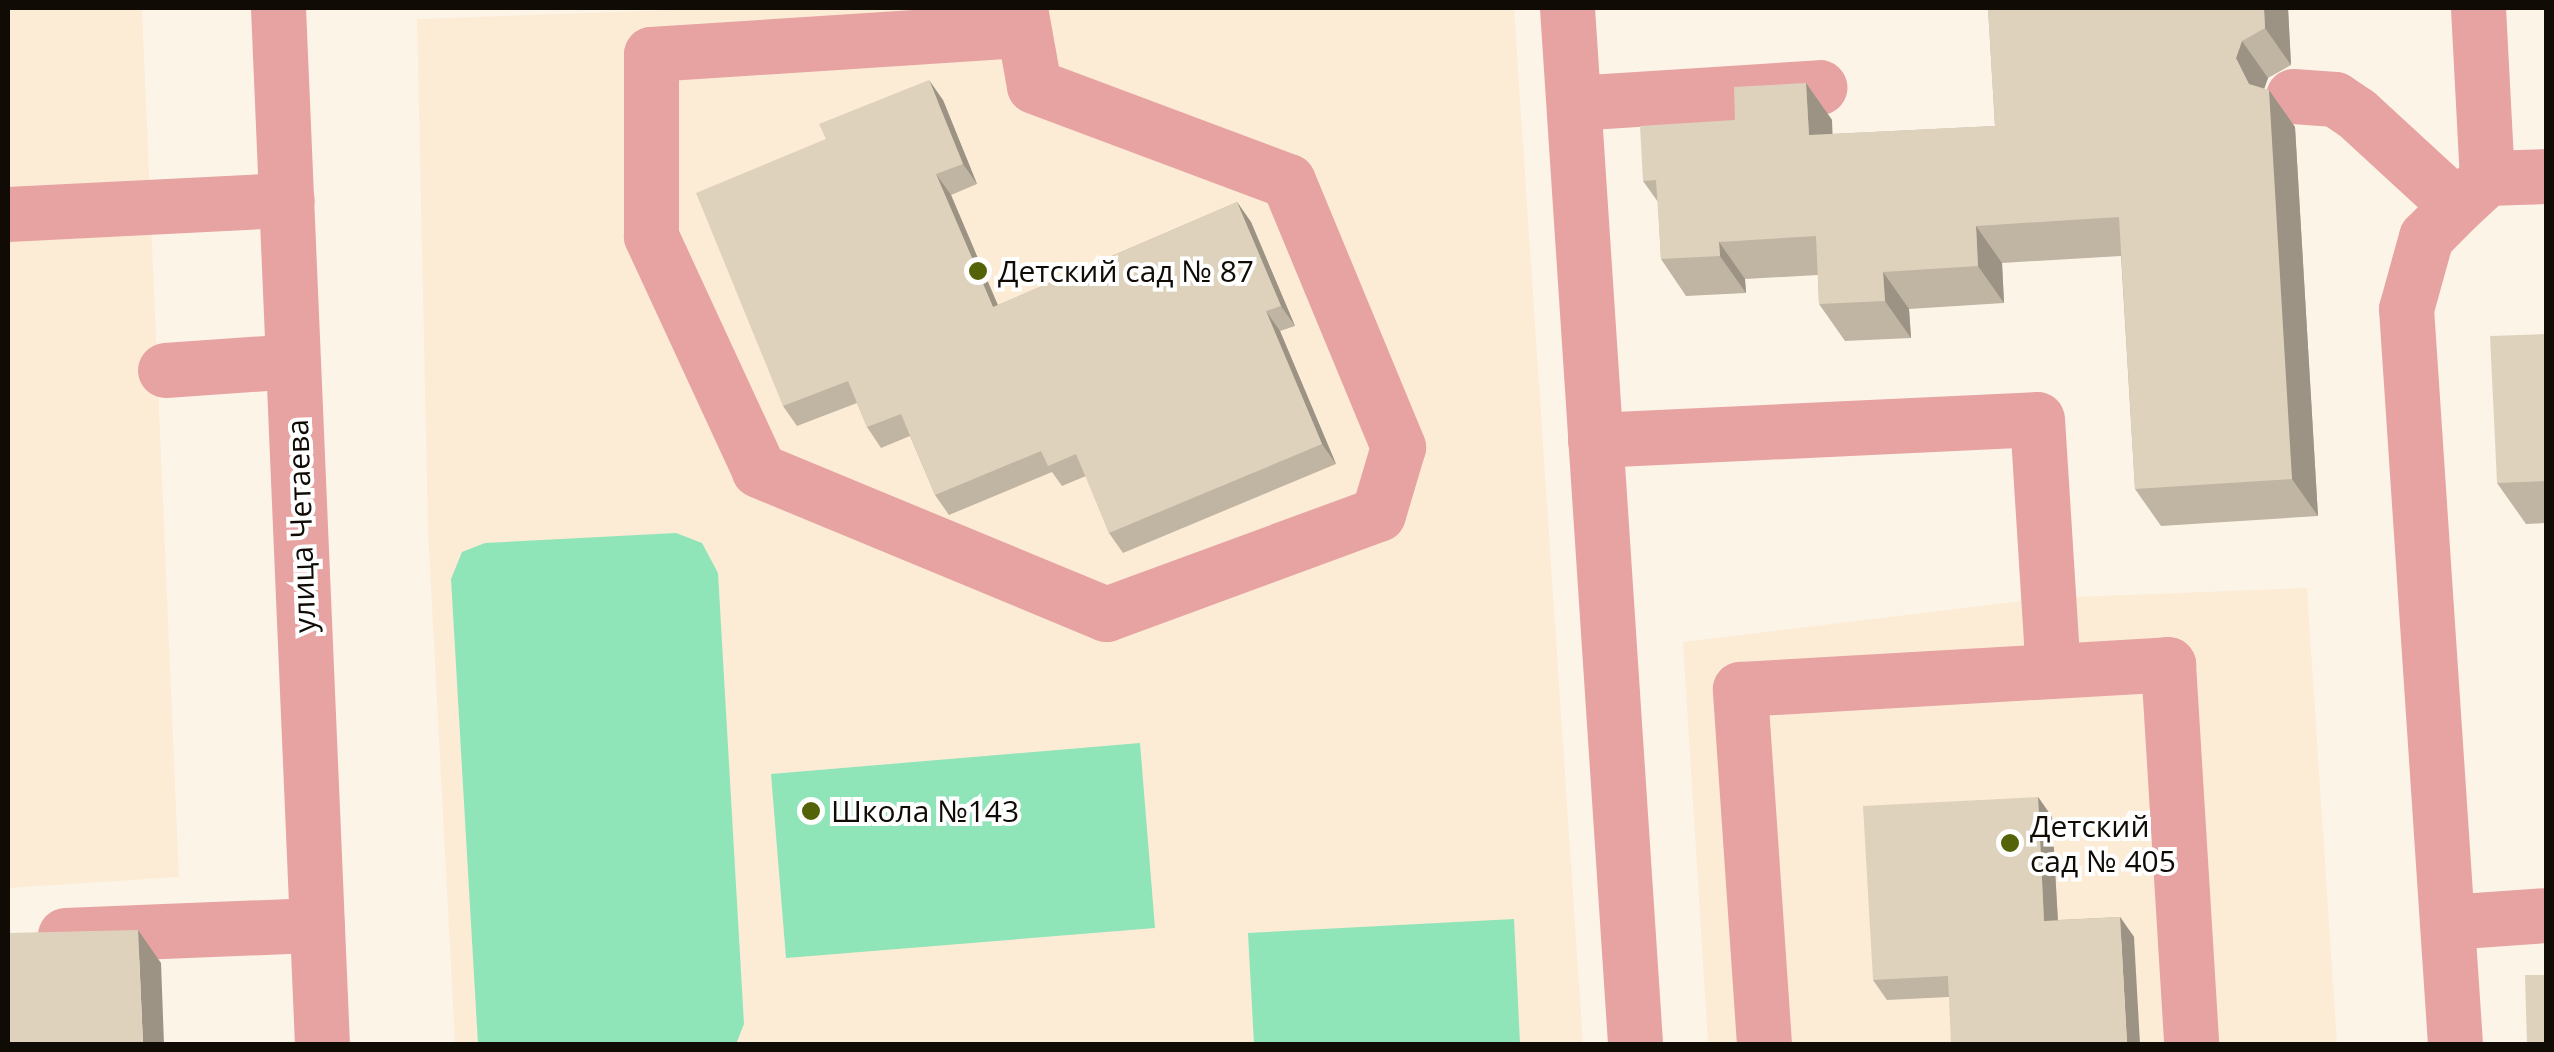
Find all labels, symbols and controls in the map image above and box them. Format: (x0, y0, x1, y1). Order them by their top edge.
place label: Детский сад № 87 (998, 253, 1254, 289)
marker: Детский сад № 87 (967, 260, 989, 282)
street label: улица Четаева (279, 419, 323, 633)
place label: Школа №143 (831, 793, 1019, 829)
marker: Школа №143 (800, 800, 822, 822)
place label: Детский сад № 405 (2030, 808, 2176, 878)
marker: Детский сад № 405 (1999, 832, 2021, 854)

